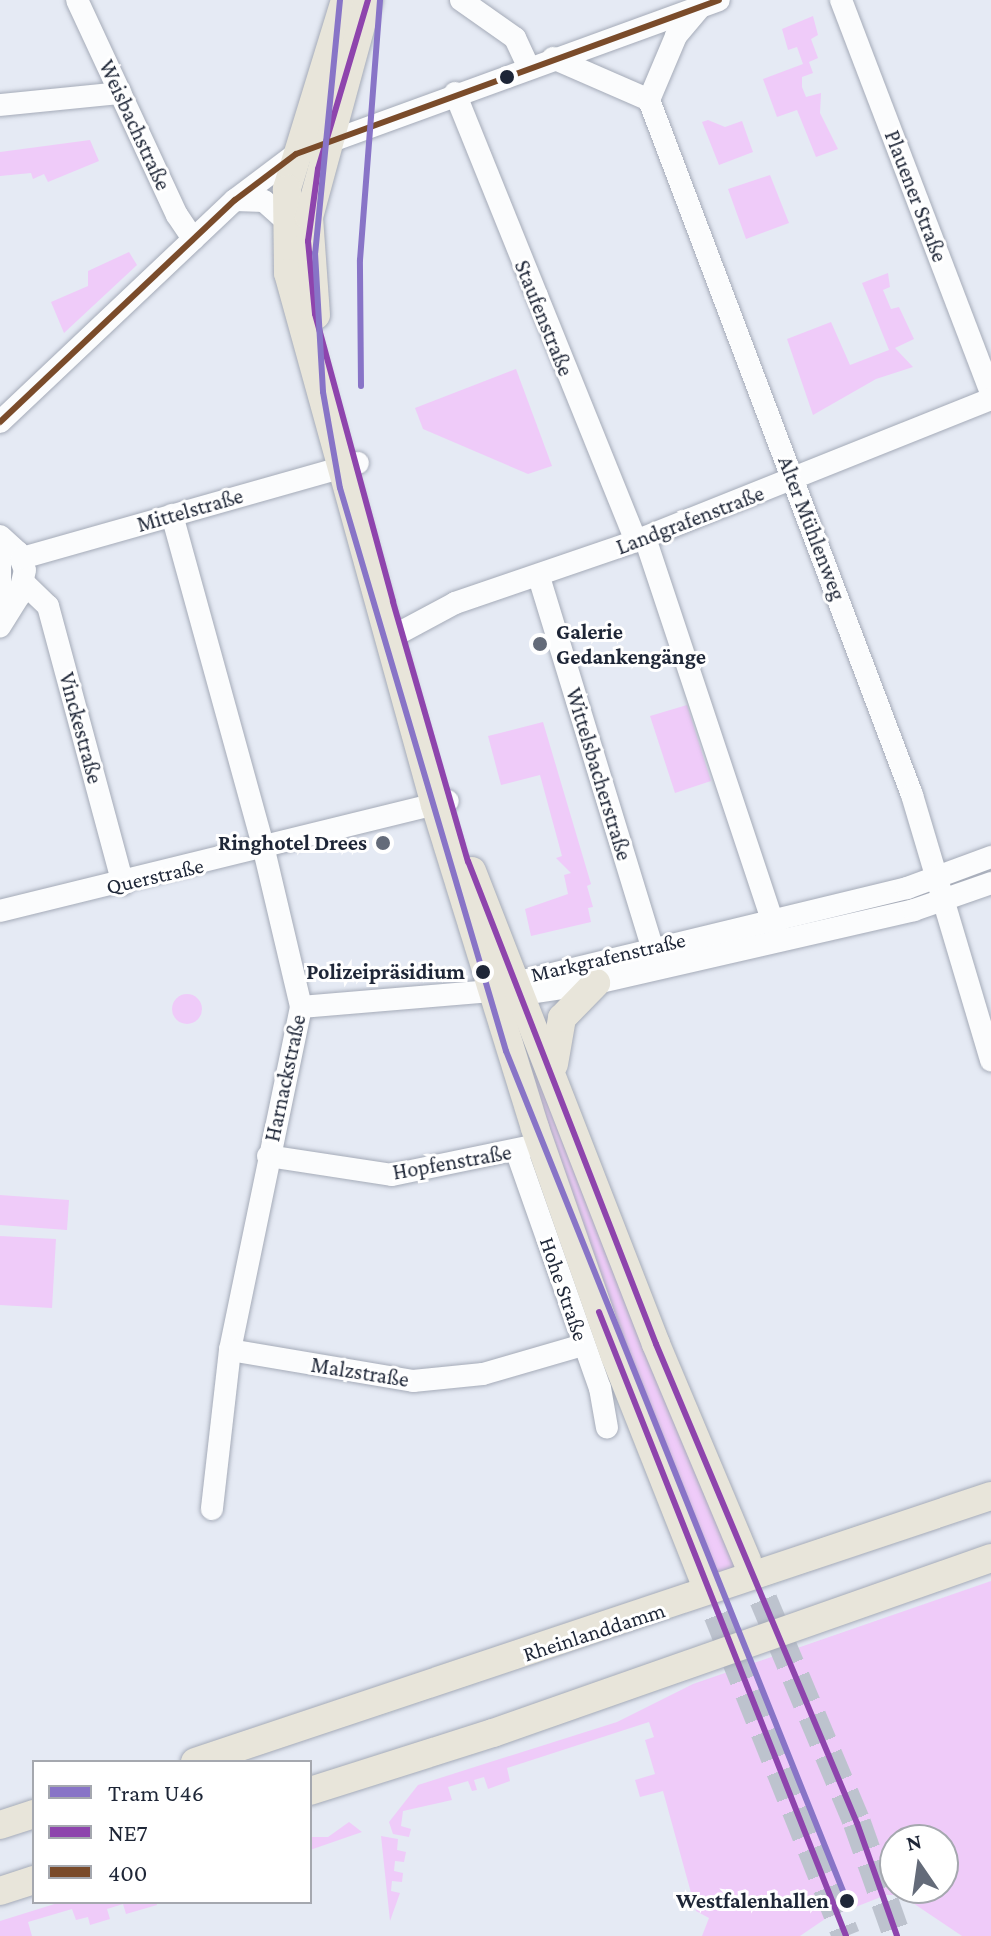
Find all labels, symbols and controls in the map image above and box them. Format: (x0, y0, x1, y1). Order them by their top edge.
street label: Weisbachstraße (93, 56, 177, 194)
unlabelled marker (499, 69, 515, 85)
street label: Plauener Straße (879, 126, 953, 266)
street label: Staufenstraße (509, 256, 579, 380)
street label: Alter Mühlenweg (772, 452, 852, 604)
street label: Landgrafenstraße (612, 480, 768, 560)
street label: Mittelstraße (134, 482, 246, 538)
place label: Galerie Gedankengänge (556, 618, 706, 670)
marker: Galerie Gedankengänge (531, 635, 549, 653)
street label: Vinckestraße (53, 669, 109, 787)
street label: Wittelsbacherstraße (560, 685, 638, 863)
place label: Ringhotel Drees (218, 830, 367, 856)
marker: Ringhotel Drees (374, 834, 392, 852)
street label: Querstraße (104, 852, 206, 900)
street label: Markgrafenstraße (528, 926, 688, 988)
place label: Polizeipräsidium (306, 959, 465, 985)
marker: Polizeipräsidium (472, 961, 494, 983)
street label: Harnackstraße (259, 1012, 311, 1144)
street label: Hopfenstraße (391, 1139, 513, 1185)
street label: Hohe Straße (534, 1234, 594, 1344)
street label: Malzstraße (309, 1351, 411, 1393)
street label: Rheinlanddamm (520, 1597, 668, 1667)
legend (32, 1760, 312, 1904)
text: Tram U46 (108, 1779, 204, 1806)
text: NE7 (108, 1819, 148, 1846)
north arrow (879, 1824, 959, 1904)
text: N (904, 1828, 924, 1856)
text: 400 (108, 1859, 147, 1886)
place label: Westfalenhallen (676, 1888, 829, 1914)
marker: Westfalenhallen (836, 1890, 858, 1912)

